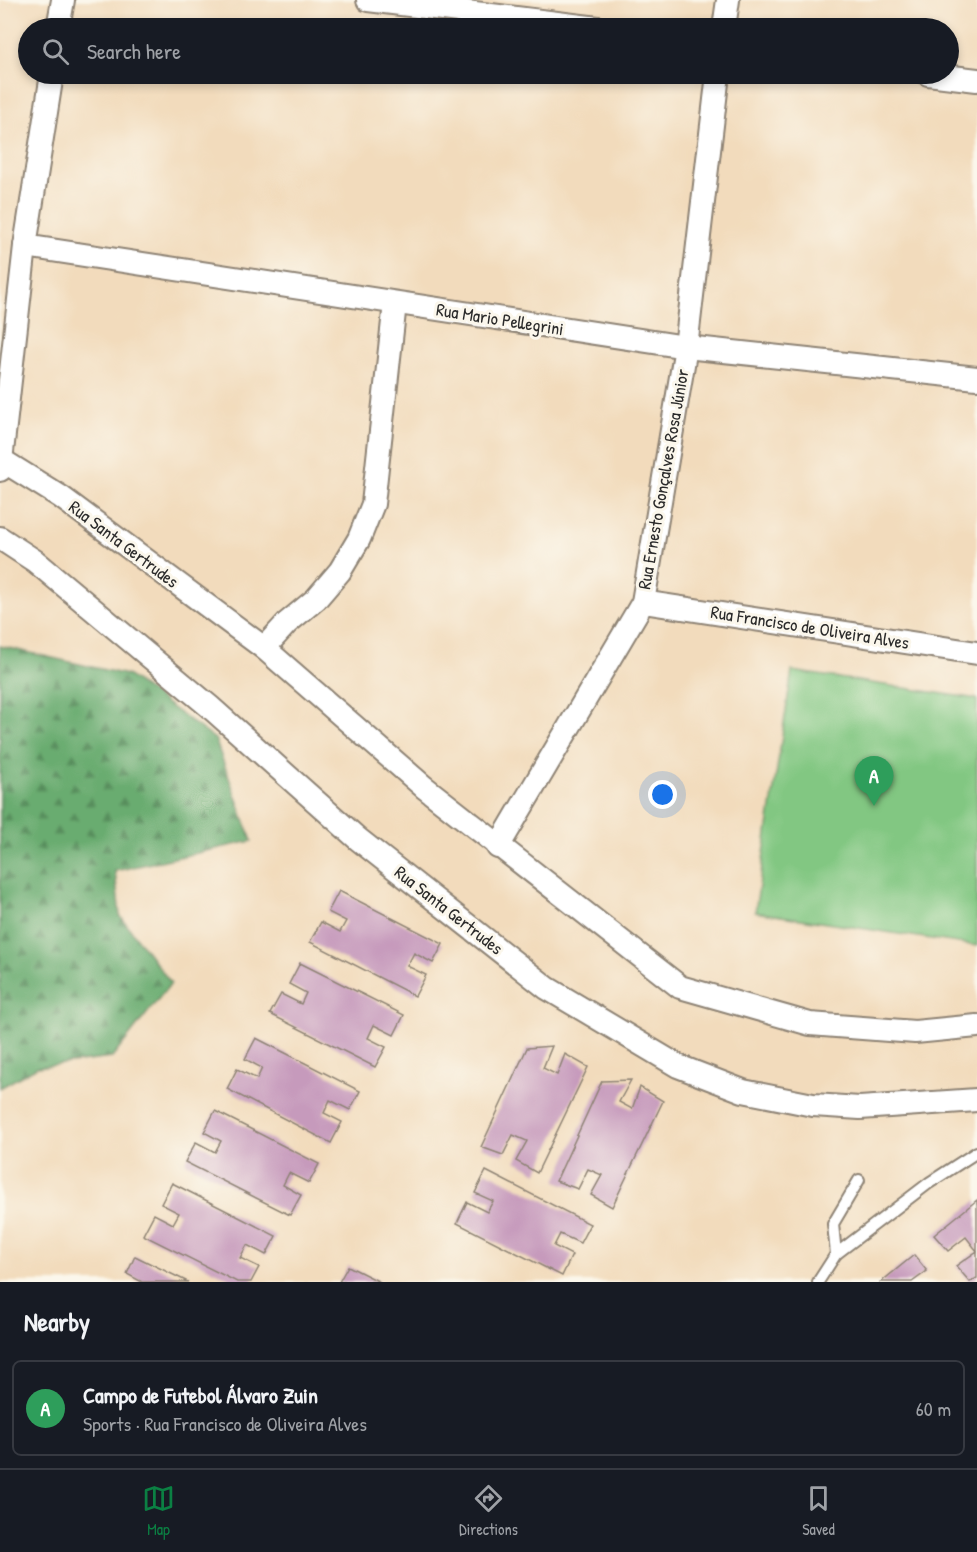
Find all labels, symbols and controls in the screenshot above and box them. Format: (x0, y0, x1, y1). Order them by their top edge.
search box (18, 18, 959, 84)
icon: search (39, 35, 72, 68)
text: Search here (87, 36, 181, 66)
street label: Rua Mario Pellegrini (435, 297, 565, 341)
street label: Rua Ernesto Gonçalves Rosa Júnior (631, 367, 695, 591)
street label: Rua Santa Gertrudes (64, 494, 184, 594)
street label: Rua Francisco de Oliveira Alves (709, 599, 911, 655)
pin: A (854, 756, 894, 806)
your location (648, 780, 677, 809)
street label: Rua Santa Gertrudes (389, 860, 509, 960)
text: Nearby (24, 1304, 90, 1339)
text: Campo de Futebol Álvaro Zuin (83, 1380, 318, 1410)
text: A (41, 1395, 50, 1422)
text: 60 m (916, 1395, 951, 1422)
text: Sports · Rua Francisco de Oliveira Alves (83, 1410, 367, 1437)
tab: Map (142, 1482, 175, 1540)
tab: Directions (459, 1482, 518, 1540)
tab: Saved (802, 1482, 835, 1540)

